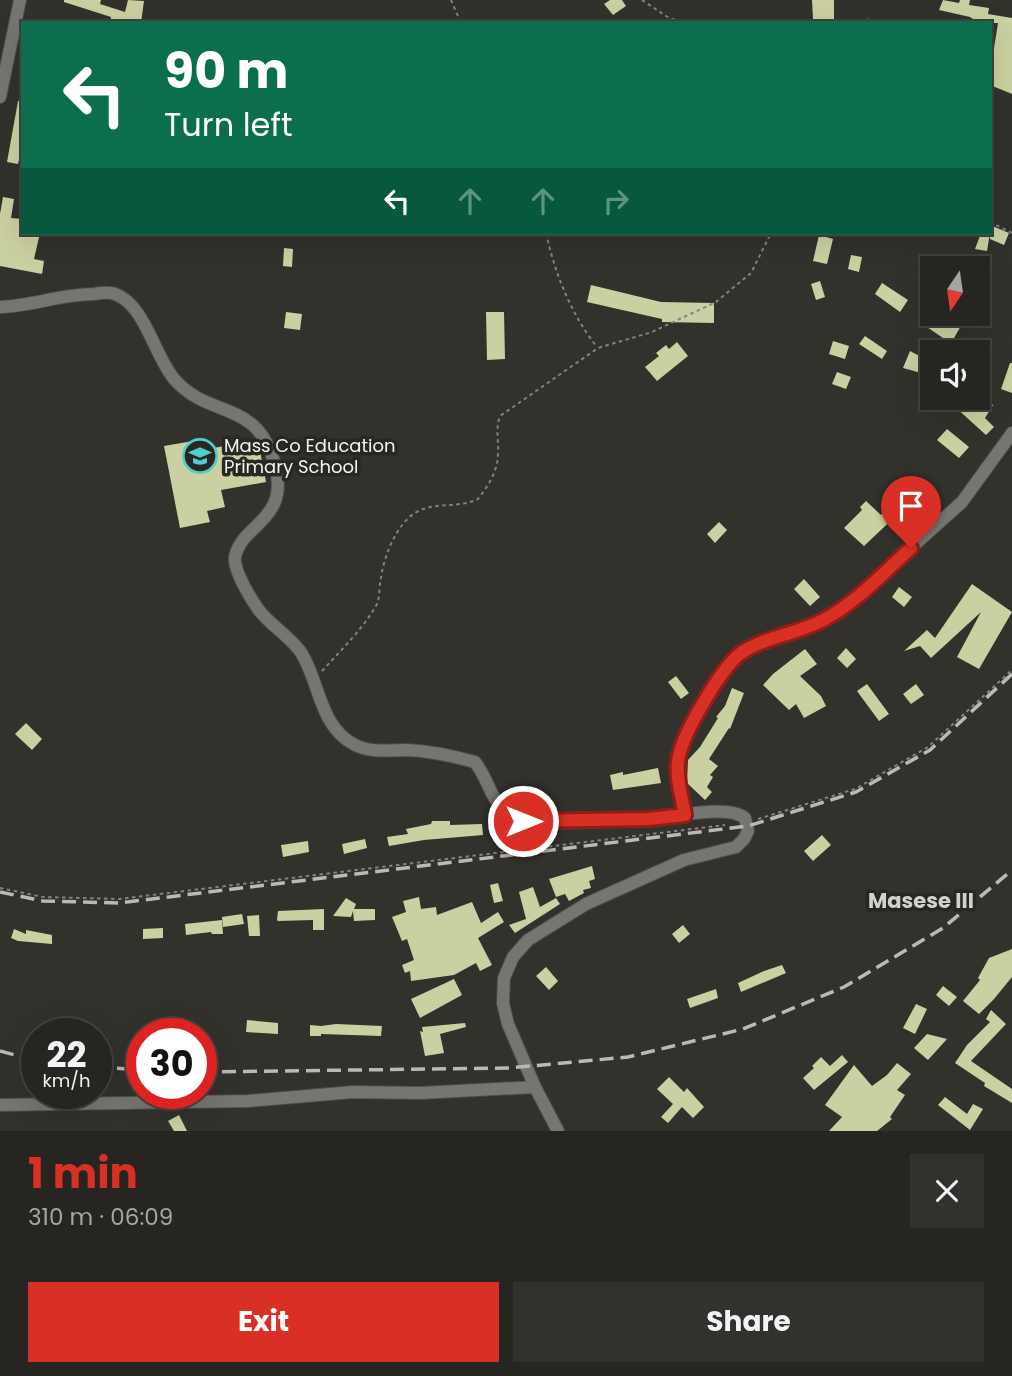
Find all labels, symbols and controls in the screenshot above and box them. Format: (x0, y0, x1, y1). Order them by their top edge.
text: 90 m (164, 37, 288, 105)
icon: left (49, 49, 140, 140)
text: Turn left (164, 102, 293, 147)
icon: left (378, 182, 416, 220)
icon: ahead (451, 182, 489, 220)
icon: ahead (524, 182, 562, 220)
icon: right (597, 182, 635, 220)
north arrow (920, 256, 990, 326)
map controls (920, 256, 990, 410)
button: sound (920, 340, 990, 410)
place label: Mass Co Education Primary School (224, 433, 396, 479)
school or university icon: Mass Co Education Primary School (181, 437, 219, 475)
pin (881, 476, 941, 548)
icon: arrive (892, 487, 930, 525)
position arrow (486, 784, 560, 858)
district label: Masese III (868, 886, 974, 915)
speed limit sign: 30 (126, 1018, 217, 1109)
text: 22 (47, 1030, 86, 1079)
text: km/h (43, 1068, 90, 1093)
text: 1 min (28, 1144, 138, 1203)
button: close (910, 1154, 984, 1228)
text: 310 m · 06:09 (28, 1201, 173, 1233)
button: Exit (28, 1282, 499, 1362)
button: Share (513, 1282, 984, 1362)

